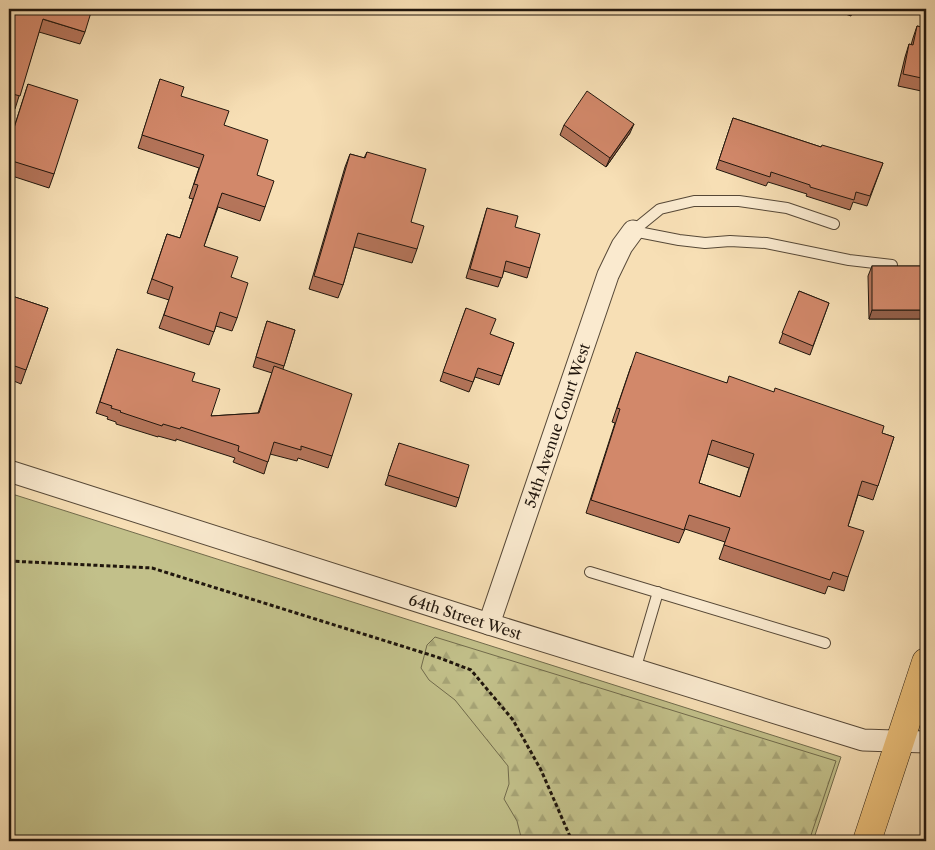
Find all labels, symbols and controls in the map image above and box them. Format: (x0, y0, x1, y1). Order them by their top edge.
street label: 54th Avenue Court West (520, 340, 594, 510)
street label: 64th Street West (407, 590, 525, 643)

